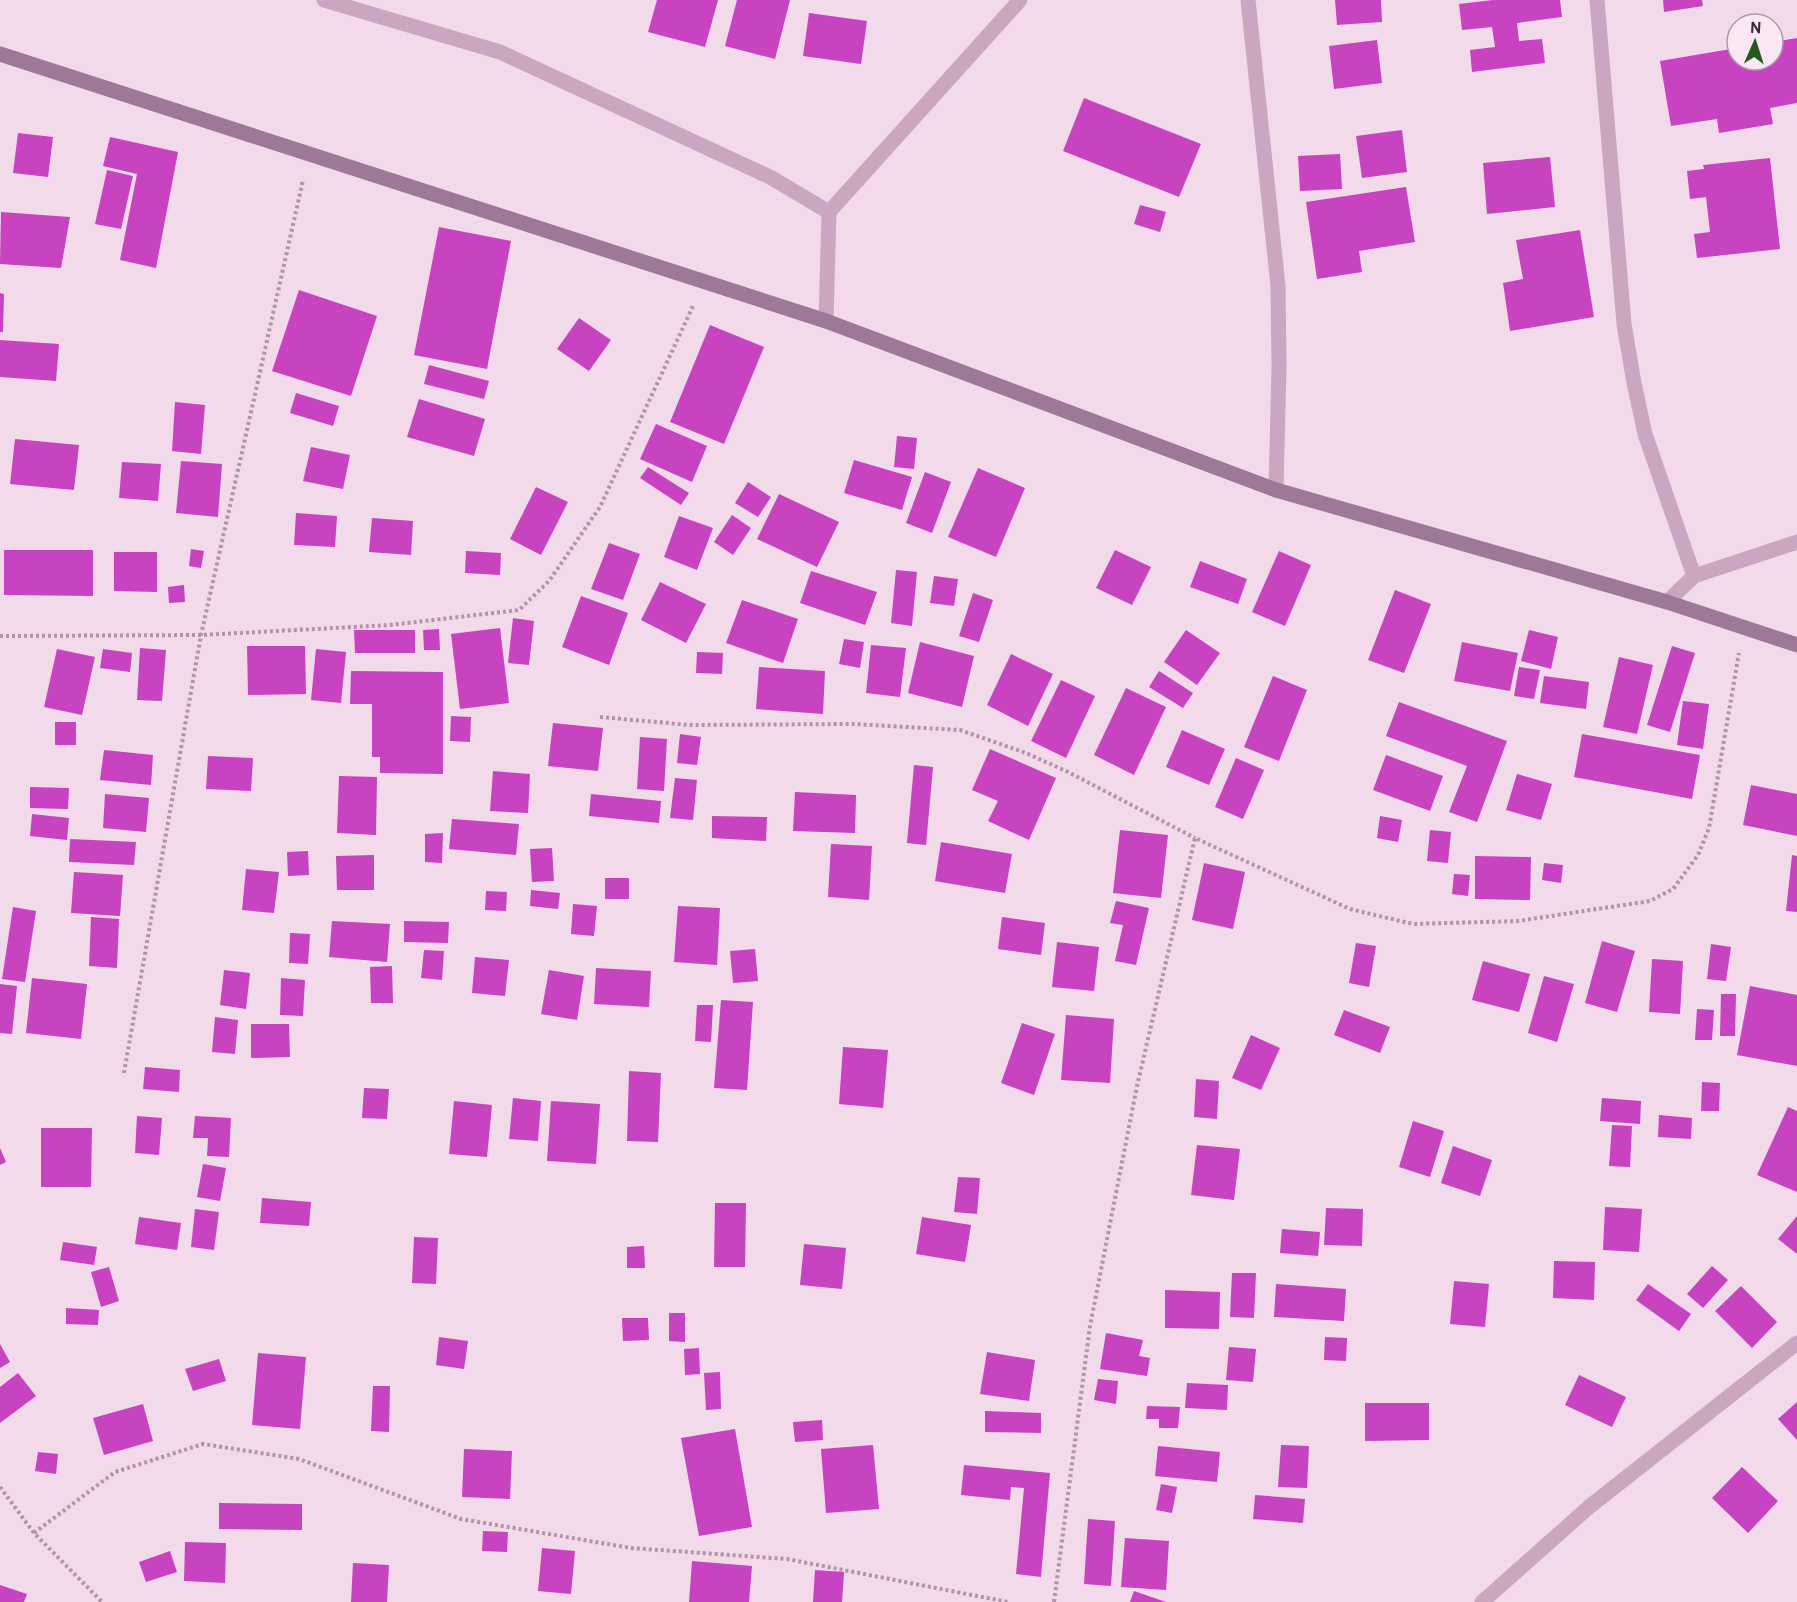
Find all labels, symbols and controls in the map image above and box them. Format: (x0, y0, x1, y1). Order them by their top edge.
north arrow (1725, 12, 1785, 72)
text: N (1749, 19, 1762, 39)

